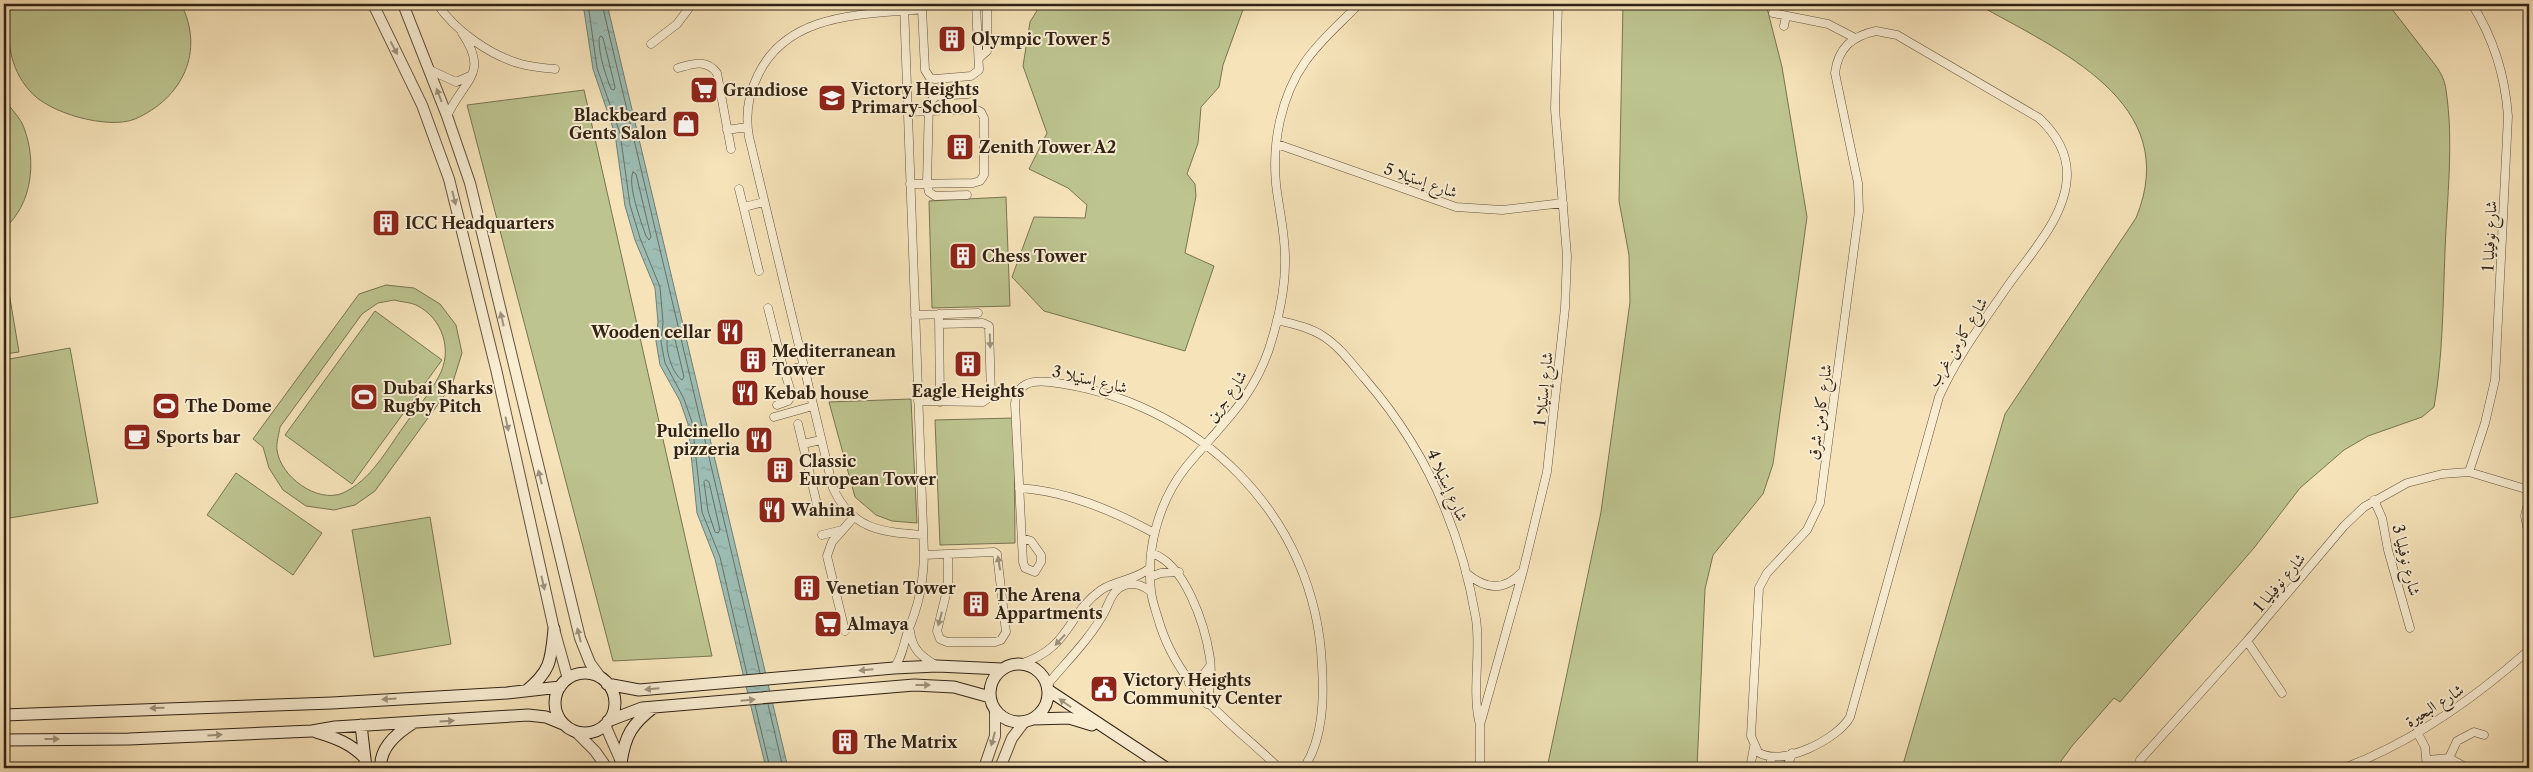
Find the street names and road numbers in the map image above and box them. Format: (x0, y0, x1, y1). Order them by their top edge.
street label: شارع إستيلا 5 (1380, 158, 1460, 206)
street label: شارع نوفيليا 1 (2477, 200, 2505, 272)
street label: شارع كارمن غرب (1922, 293, 1995, 393)
street label: شارع إستيلا 1 (1529, 351, 1561, 427)
street label: شارع إستيلا 3 (1050, 361, 1130, 401)
street label: شارع كارمن شرق (1802, 363, 1840, 462)
street label: شارع جرين (1201, 366, 1254, 428)
street label: شارع إستيلا 4 (1420, 446, 1473, 526)
street label: شارع نوفيليا 3 (2385, 522, 2426, 599)
street label: شارع نوفيليا 1 (2249, 548, 2313, 618)
street label: شارع البحيرة (2401, 679, 2469, 734)

